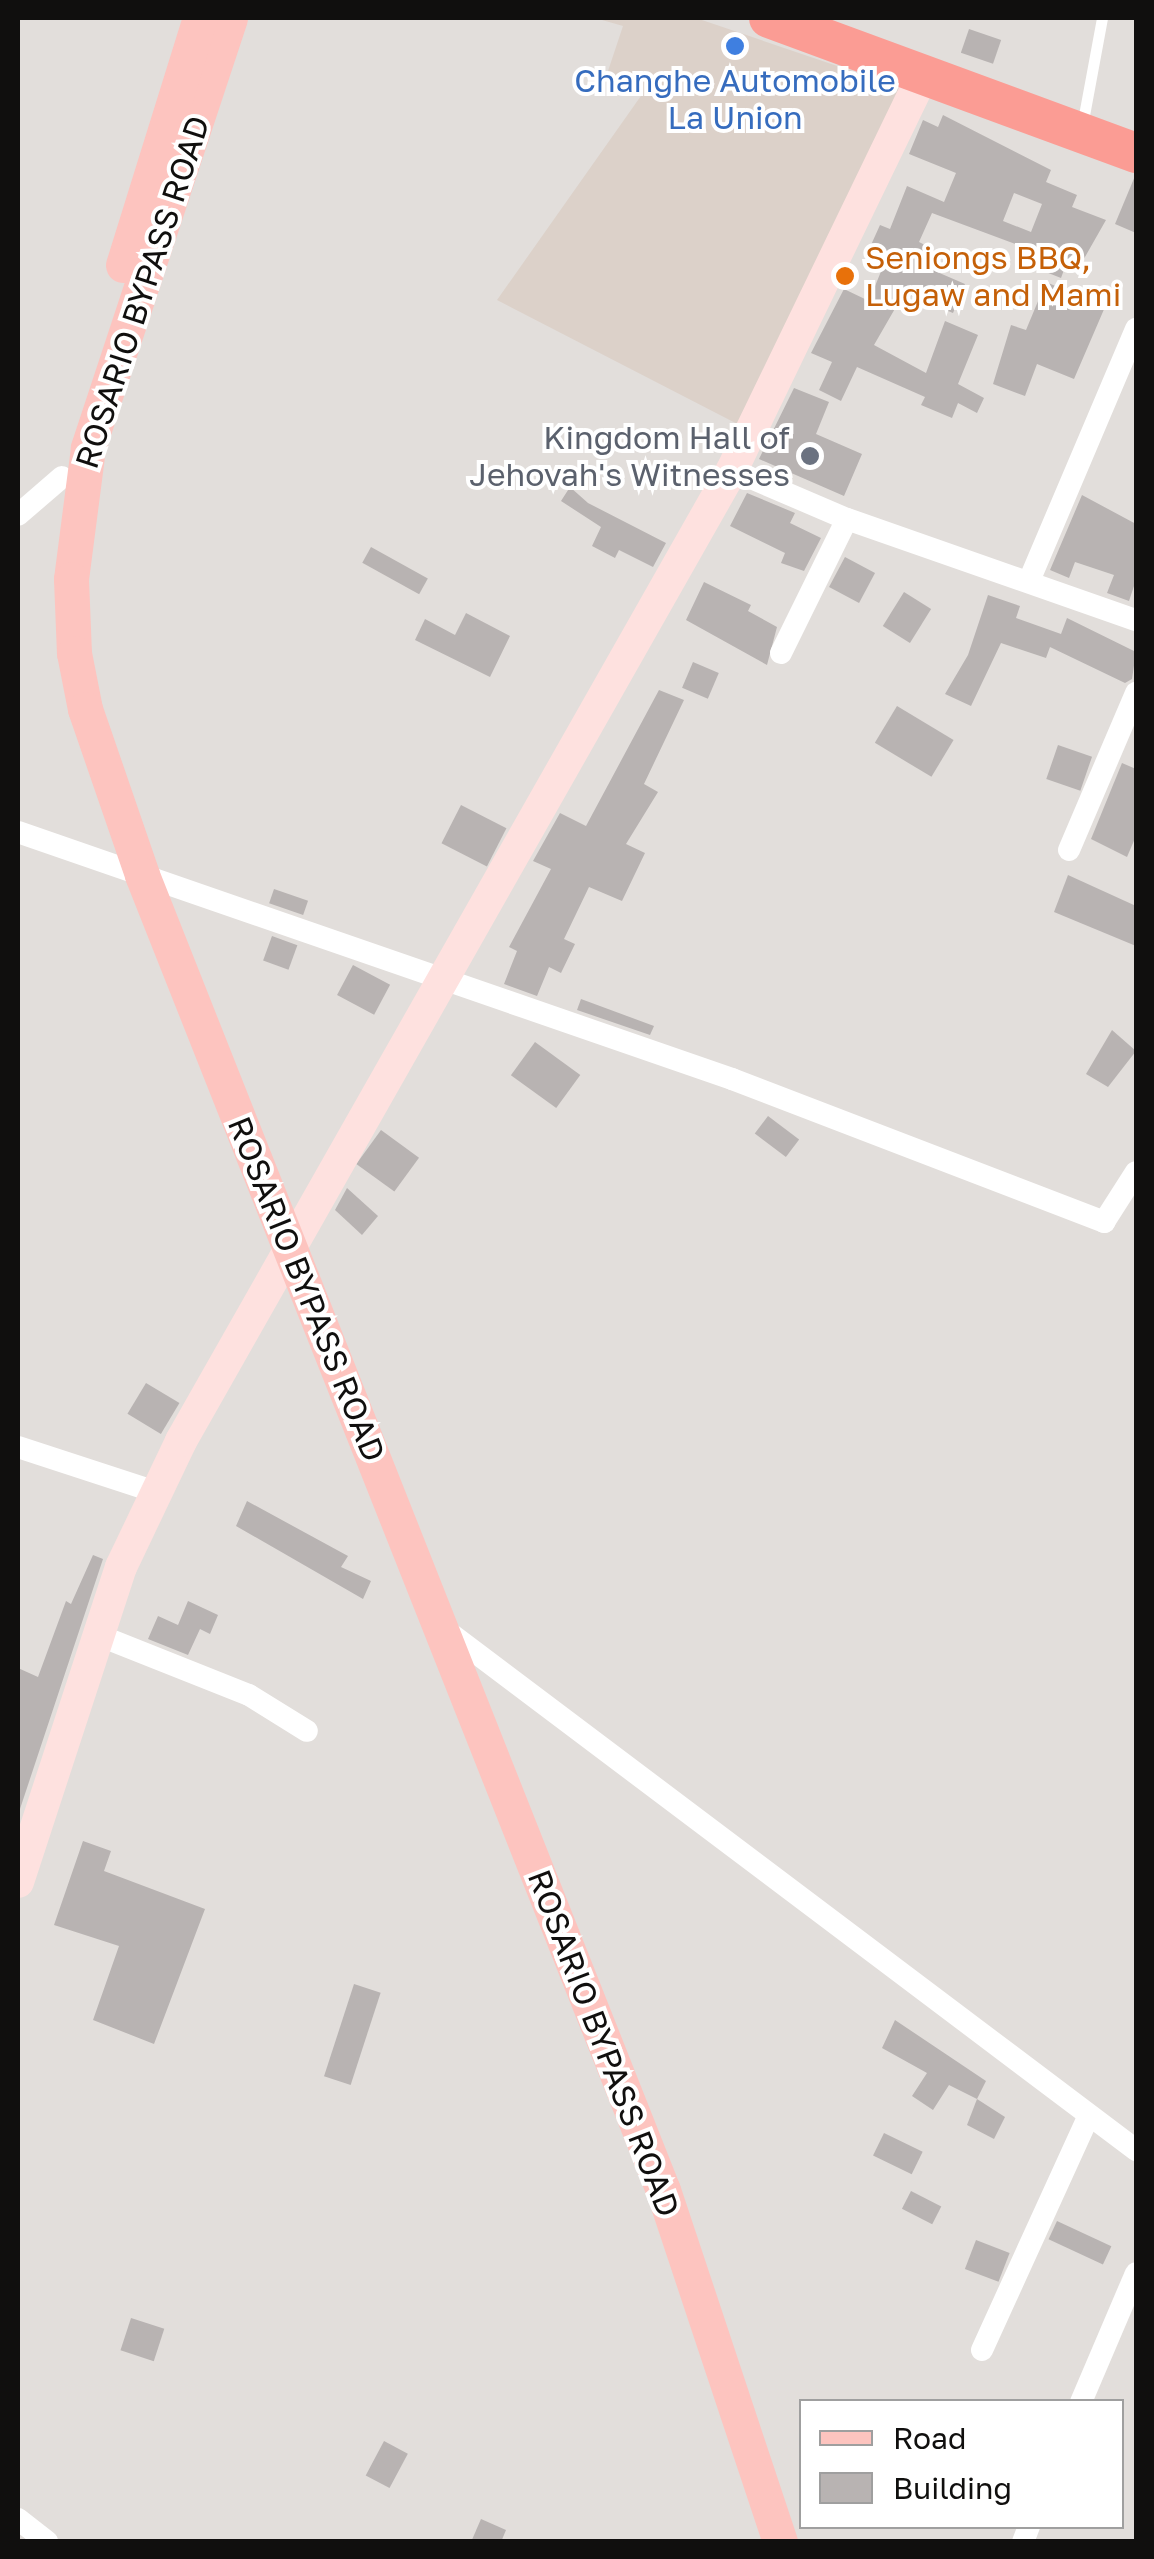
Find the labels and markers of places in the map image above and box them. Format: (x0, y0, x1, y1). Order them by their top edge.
marker: Changhe Automobile La Union (724, 35, 746, 57)
place label: Changhe Automobile La Union (574, 62, 896, 137)
place label: Seniongs BBQ, Lugaw and Mami (865, 239, 1121, 314)
marker: Seniongs BBQ, Lugaw and Mami (834, 265, 856, 287)
place label: Kingdom Hall of Jehovah's Witnesses (469, 419, 790, 494)
marker: Kingdom Hall of Jehovah's Witnesses (799, 445, 821, 467)

